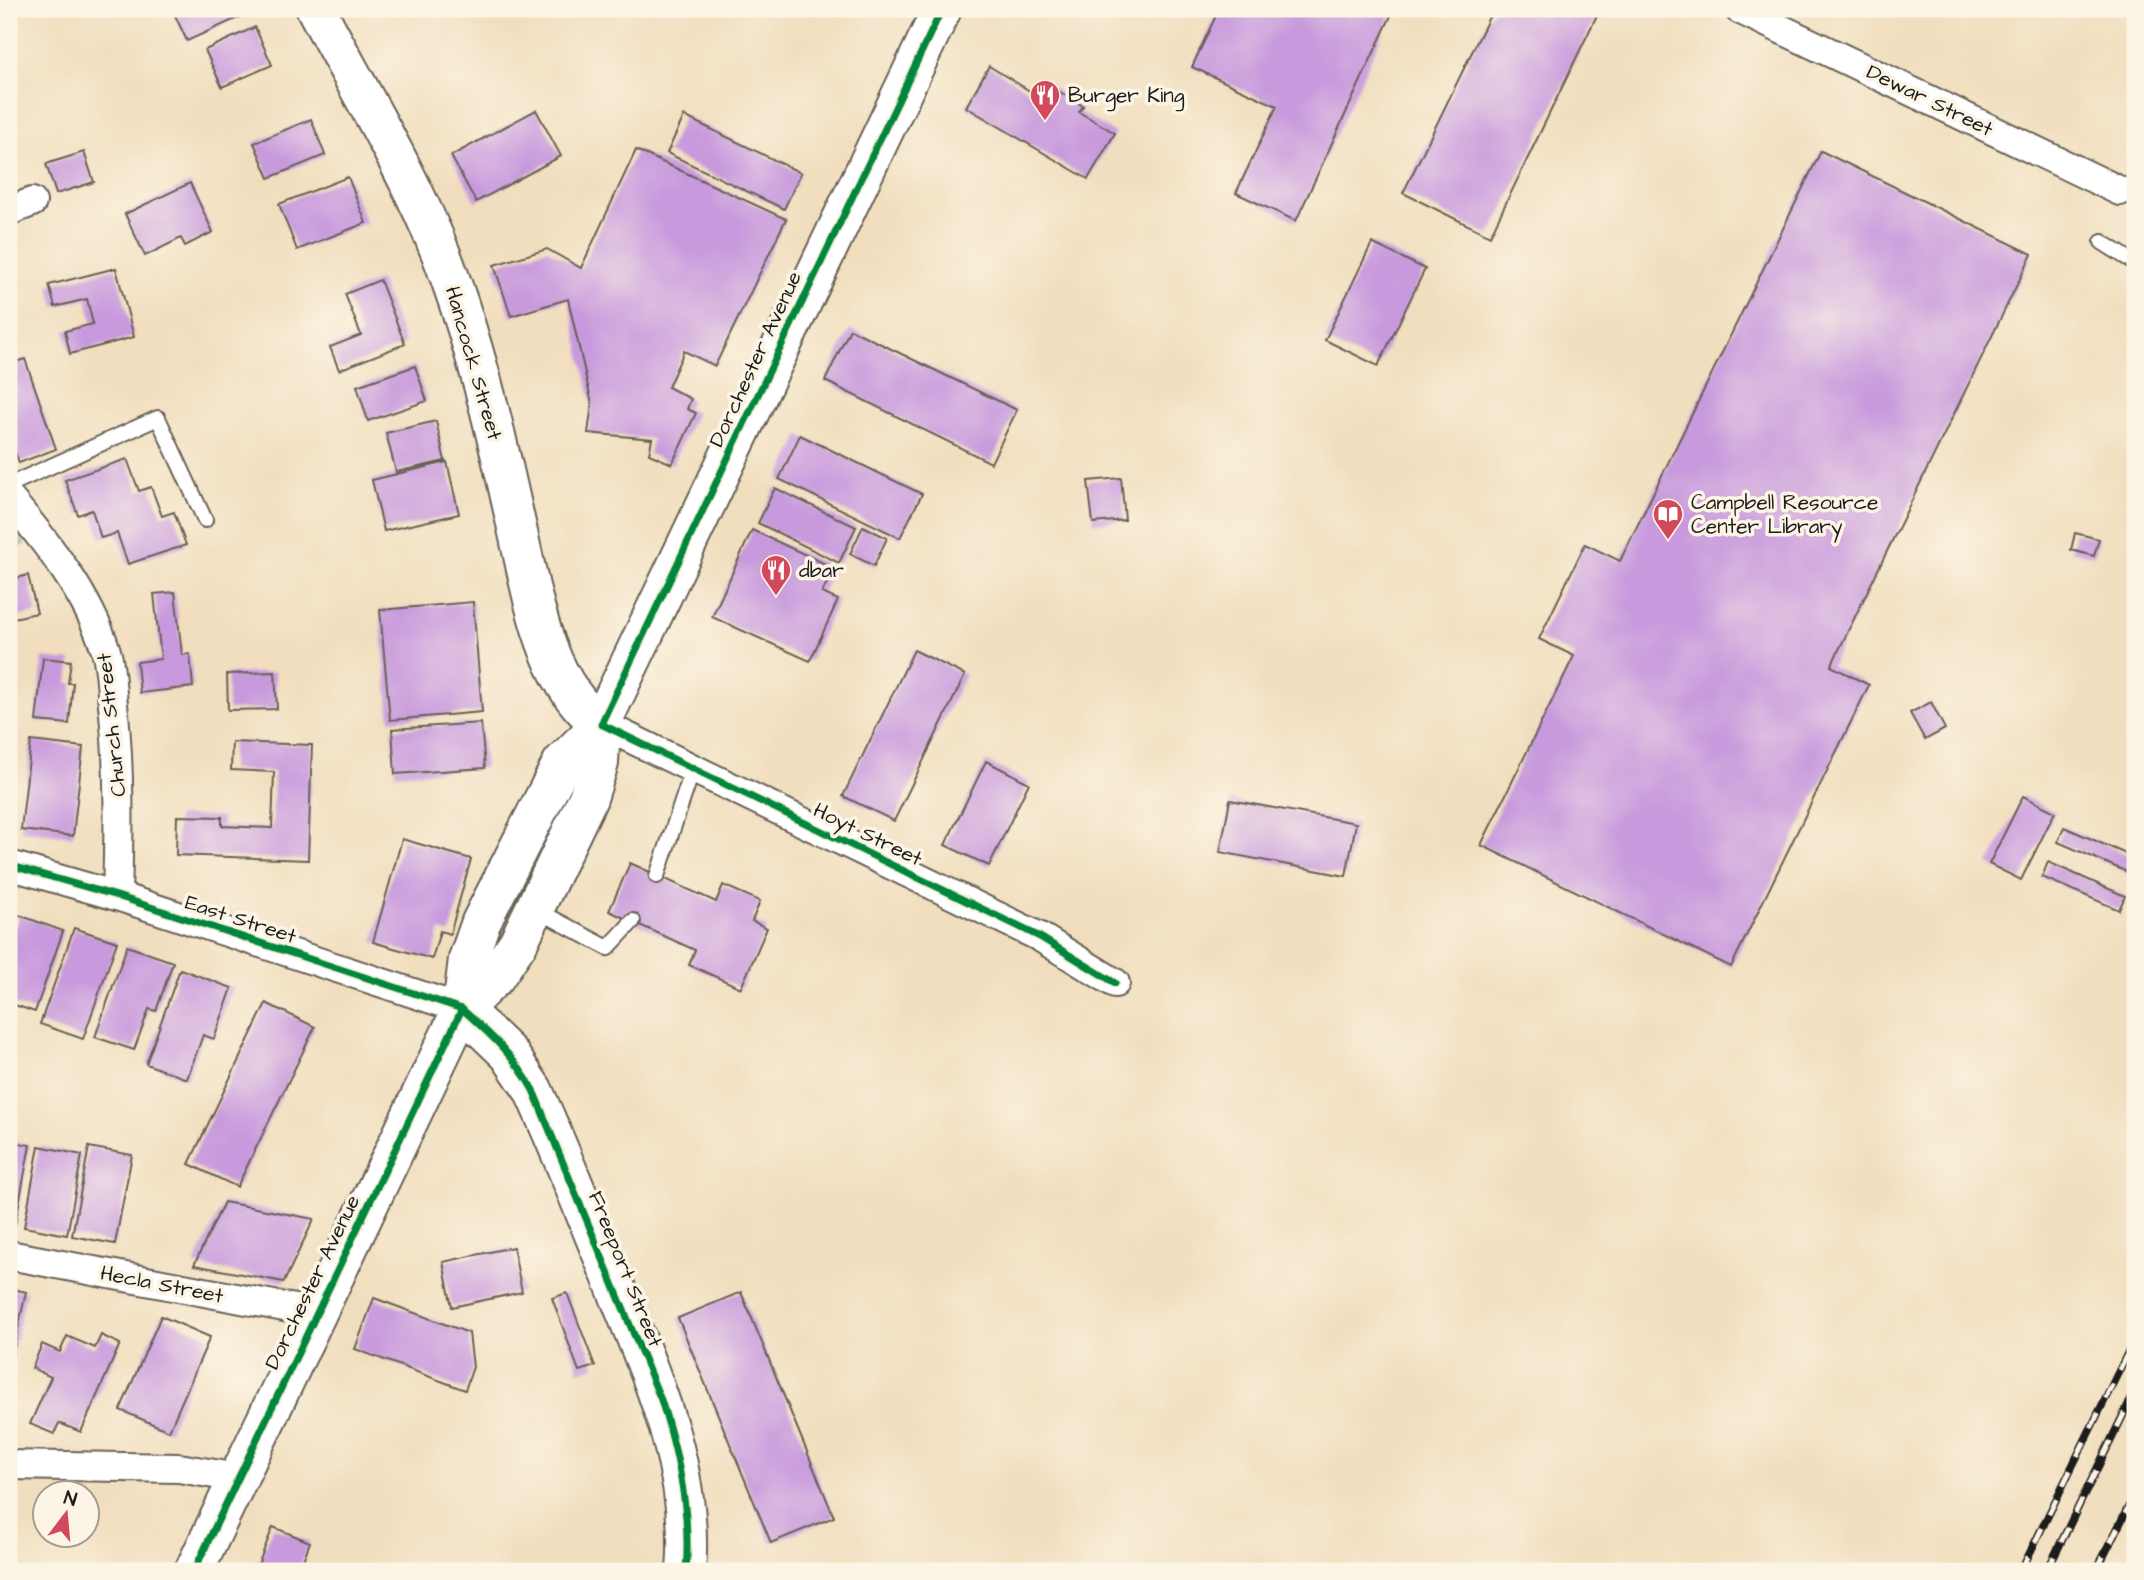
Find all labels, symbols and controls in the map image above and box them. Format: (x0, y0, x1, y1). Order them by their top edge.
street label: Dewar Street (1862, 57, 1998, 144)
restaurant icon: Burger King (1028, 78, 1062, 122)
place label: Burger King (1068, 81, 1185, 112)
street label: Dorchester Avenue (702, 267, 809, 452)
street label: Hancock Street (438, 283, 509, 444)
place label: Campbell Resource Center Library (1691, 488, 1878, 543)
library icon: Campbell Resource Center Library (1651, 497, 1685, 541)
restaurant icon: dbar (759, 553, 793, 597)
place label: dbar (799, 556, 844, 585)
street label: Church Street (89, 651, 133, 798)
street label: Hoyt Street (808, 796, 927, 875)
street label: East Street (182, 888, 301, 951)
street label: Freeport Street (580, 1187, 670, 1352)
street label: Dorchester Avenue (258, 1190, 367, 1374)
street label: Hecla Street (98, 1258, 226, 1311)
north arrow (32, 1478, 102, 1548)
text: N (61, 1484, 80, 1514)

